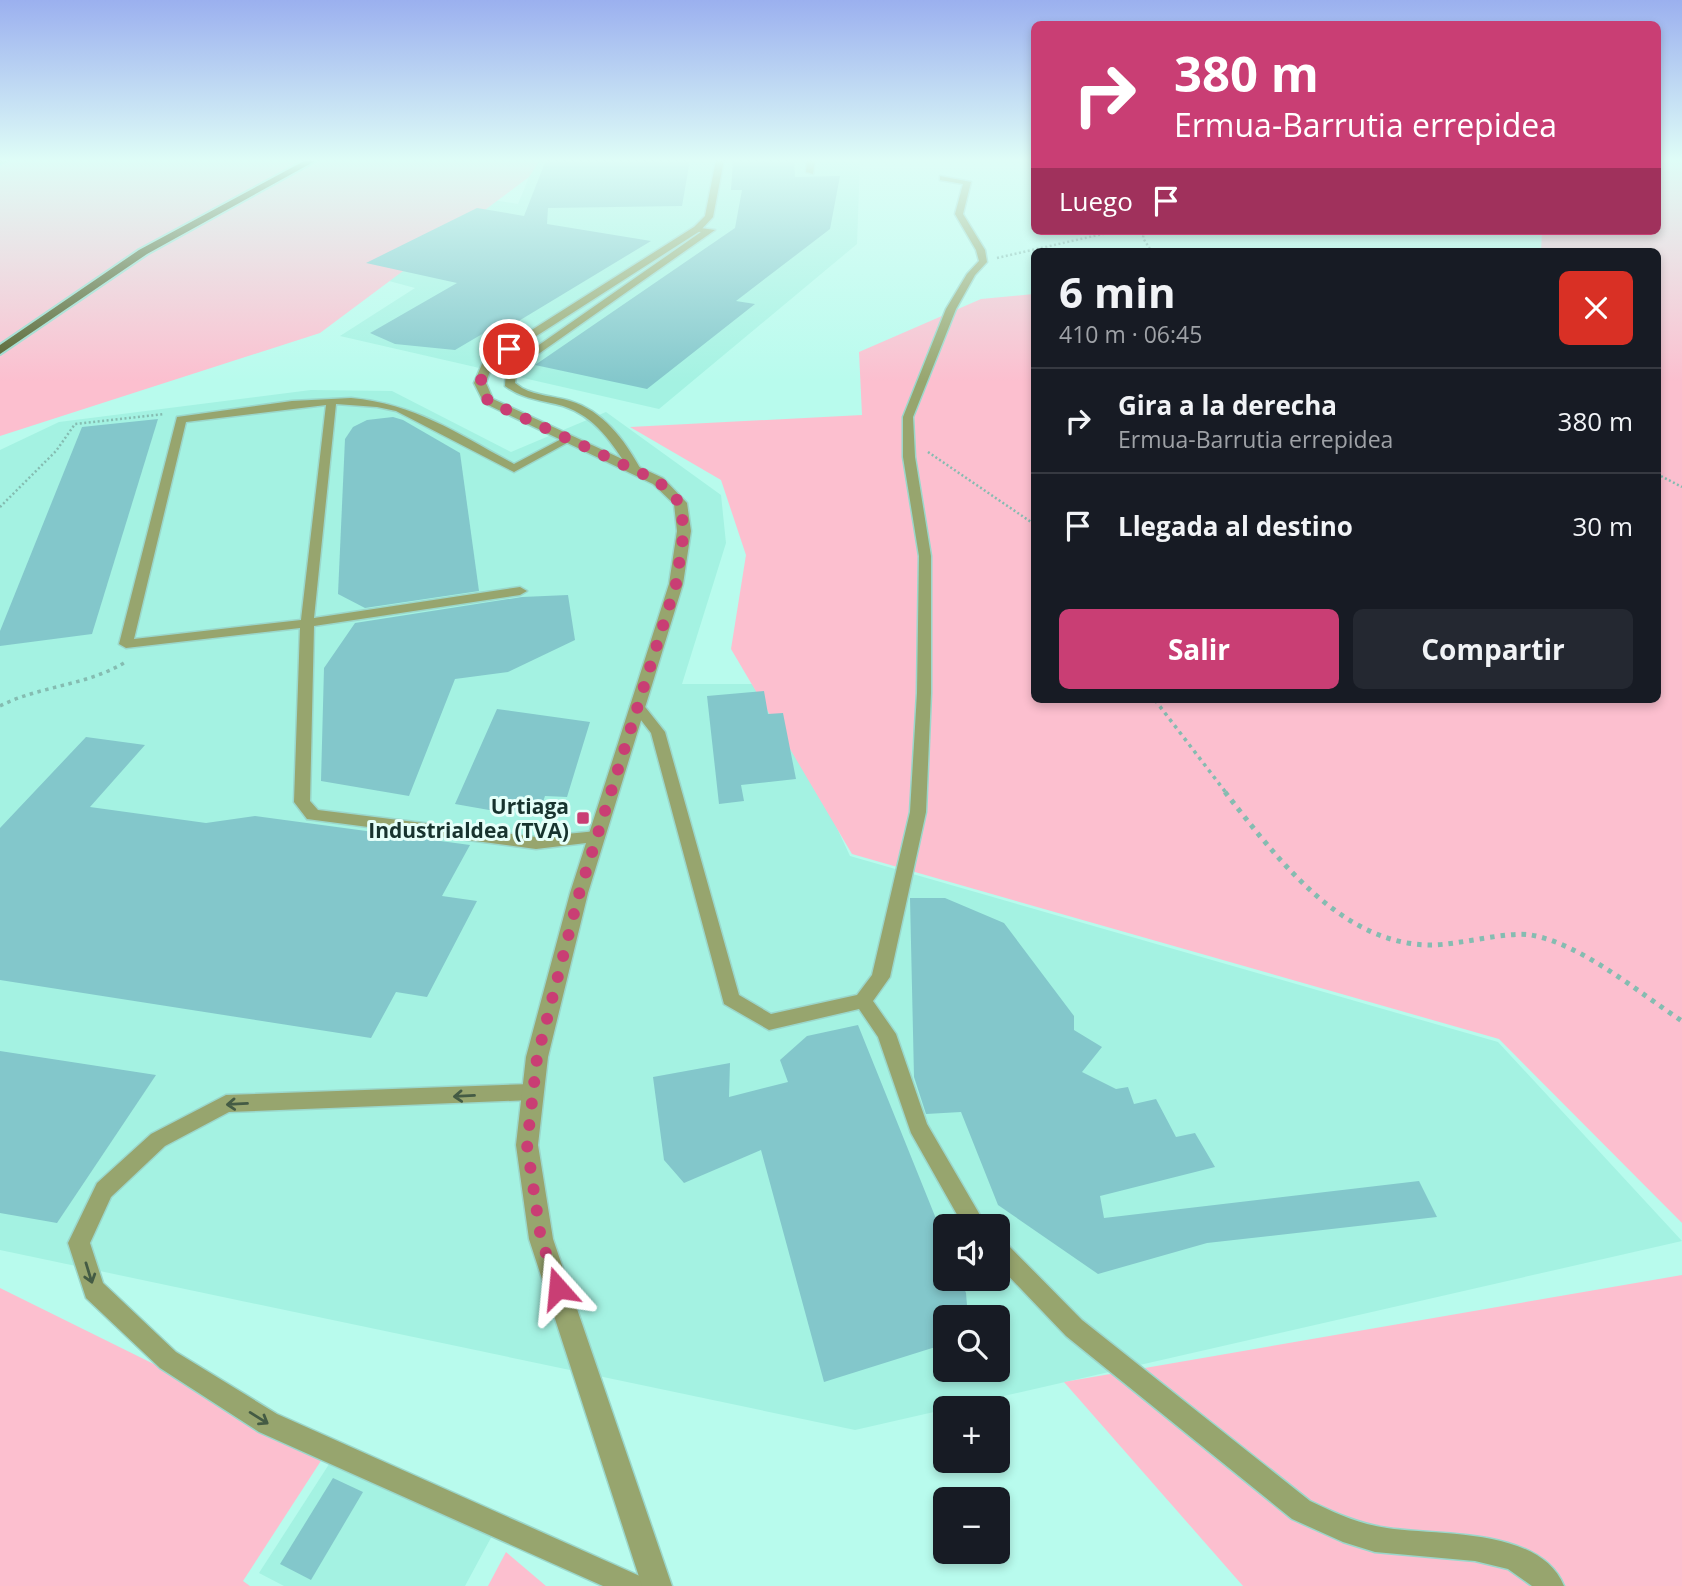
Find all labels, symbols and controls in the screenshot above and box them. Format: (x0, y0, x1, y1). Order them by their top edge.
text: 380 m (1174, 40, 1319, 106)
icon: right (1059, 49, 1150, 140)
text: Ermua-Barrutia errepidea (1174, 103, 1557, 146)
icon: arrive (1147, 182, 1185, 220)
text: Luego (1059, 183, 1133, 219)
text: 6 min (1059, 263, 1176, 320)
button: close (1559, 271, 1633, 345)
text: 410 m · 06:45 (1059, 318, 1202, 350)
pin (479, 319, 539, 379)
icon: arrive (490, 330, 528, 368)
text: Gira a la derecha (1118, 387, 1337, 423)
icon: right (1059, 402, 1097, 440)
text: 380 m (1558, 403, 1633, 439)
text: Ermua-Barrutia errepidea (1118, 423, 1393, 455)
icon: arrive (1059, 507, 1097, 545)
text: Llegada al destino (1118, 508, 1353, 544)
text: 30 m (1572, 508, 1633, 544)
button: Salir (1059, 609, 1339, 689)
button: Compartir (1353, 609, 1633, 689)
place label: Urtiaga Industrialdea (TVA) (368, 792, 569, 844)
marker: Urtiaga Industrialdea (TVA) (575, 810, 591, 826)
one-way arrow (453, 1090, 476, 1103)
one-way arrow (226, 1097, 249, 1110)
map controls (933, 1214, 1010, 1564)
button: sound (933, 1214, 1010, 1291)
position arrow (521, 1251, 595, 1325)
one-way arrow (83, 1262, 96, 1284)
button: search (933, 1305, 1010, 1382)
button: + (933, 1396, 1010, 1473)
one-way arrow (249, 1411, 269, 1425)
button: − (933, 1487, 1010, 1564)

